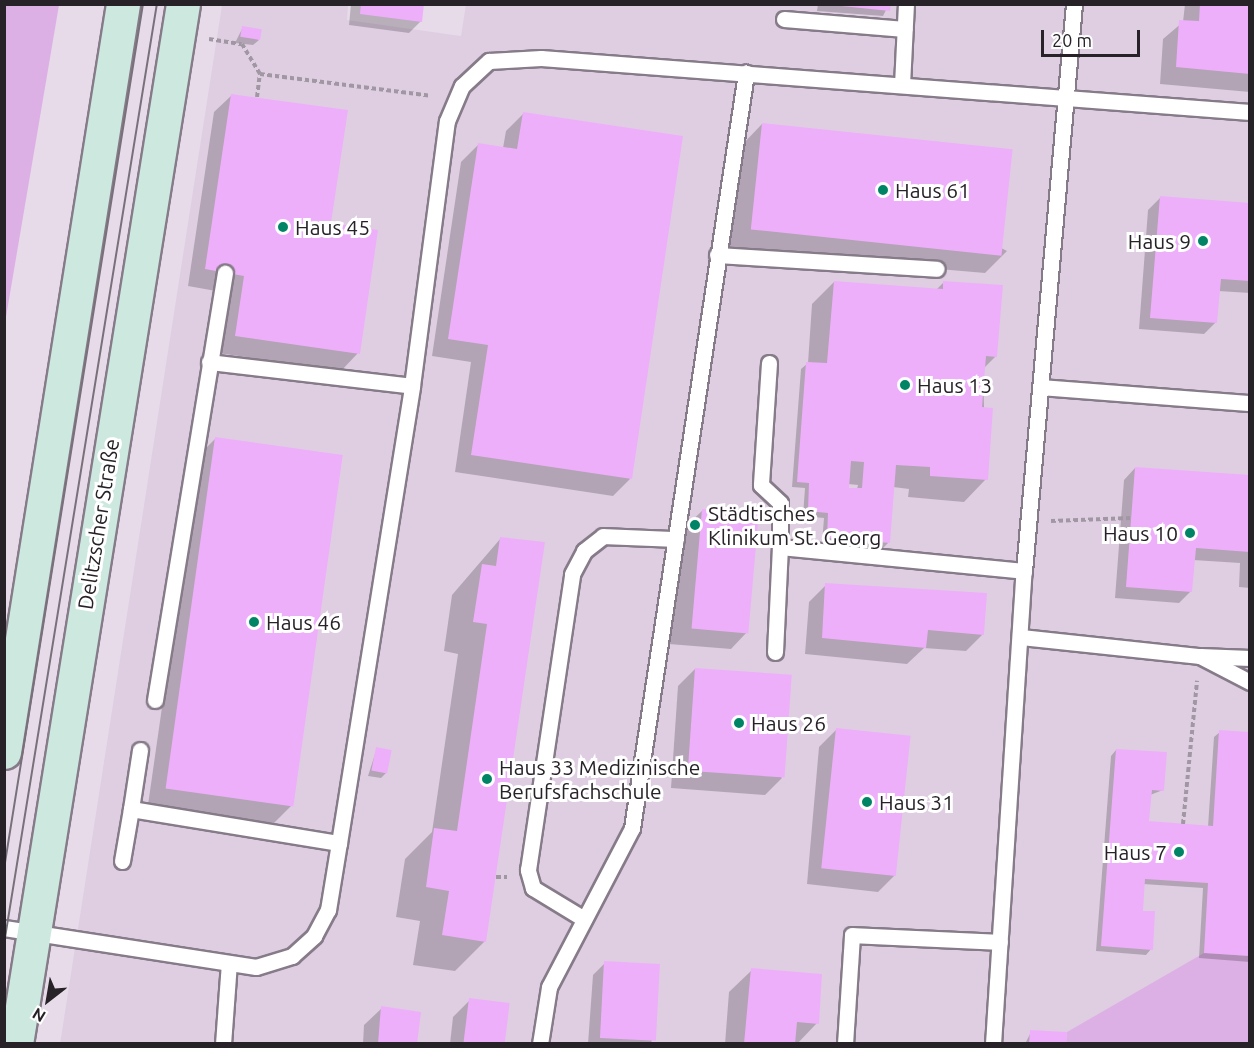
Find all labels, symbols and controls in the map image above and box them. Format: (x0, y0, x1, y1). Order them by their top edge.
scale bar (1044, 18, 1143, 56)
text: 20 m (1052, 30, 1092, 50)
place label: Haus 61 (895, 177, 970, 203)
marker: Haus 61 (876, 183, 890, 197)
place label: Haus 45 (295, 214, 370, 240)
marker: Haus 45 (276, 220, 290, 234)
place label: Haus 9 (1128, 228, 1191, 254)
marker: Haus 9 (1196, 234, 1210, 248)
place label: Haus 13 (917, 372, 992, 398)
marker: Haus 13 (898, 378, 912, 392)
street label: Delitzscher Straße (72, 437, 124, 611)
place label: Städtisches Klinikum St. Georg (708, 500, 881, 550)
marker: Städtisches Klinikum St. Georg (686, 516, 704, 534)
place label: Haus 10 (1103, 520, 1178, 546)
marker: Haus 10 (1183, 526, 1197, 540)
place label: Haus 46 (266, 609, 341, 635)
marker: Haus 46 (247, 615, 261, 629)
place label: Haus 26 (751, 710, 826, 736)
marker: Haus 26 (732, 716, 746, 730)
place label: Haus 33 Medizinische Berufsfachschule (499, 754, 700, 804)
marker: Haus 33 Medizinische Berufsfachschule (480, 772, 494, 786)
place label: Haus 31 (879, 789, 954, 815)
marker: Haus 31 (860, 795, 874, 809)
place label: Haus 7 (1104, 839, 1167, 865)
marker: Haus 7 (1172, 845, 1186, 859)
north arrow (18, 970, 78, 1030)
text: N (29, 1005, 48, 1026)

